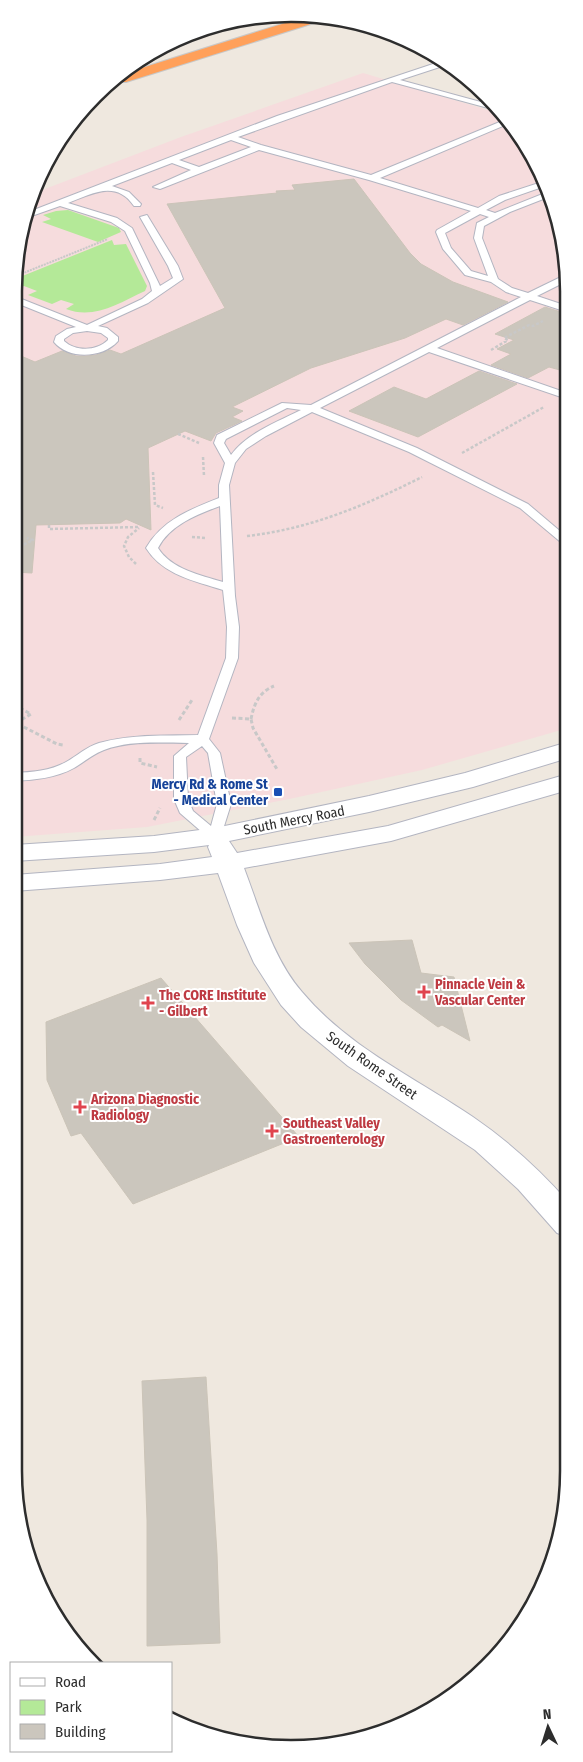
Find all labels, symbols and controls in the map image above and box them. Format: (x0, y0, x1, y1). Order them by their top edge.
place label: Mercy Rd & Rome St - Medical Center (152, 776, 269, 809)
marker: Mercy Rd & Rome St - Medical Center (272, 786, 284, 798)
street label: South Mercy Road (242, 802, 346, 839)
place label: Pinnacle Vein & Vascular Center (434, 976, 526, 1009)
marker: Pinnacle Vein & Vascular Center (417, 985, 431, 999)
place label: The CORE Institute - Gilbert (159, 987, 266, 1020)
marker: The CORE Institute - Gilbert (141, 996, 155, 1010)
street label: South Rome Street (323, 1028, 421, 1103)
place label: Arizona Diagnostic Radiology (90, 1091, 200, 1124)
marker: Arizona Diagnostic Radiology (73, 1100, 87, 1114)
place label: Southeast Valley Gastroenterology (283, 1115, 385, 1148)
marker: Southeast Valley Gastroenterology (265, 1124, 279, 1138)
legend (10, 1662, 172, 1752)
text: Road (55, 1673, 86, 1691)
text: Park (55, 1698, 82, 1716)
north arrow (523, 1702, 573, 1752)
text: N (542, 1706, 552, 1723)
text: Building (55, 1723, 106, 1741)

